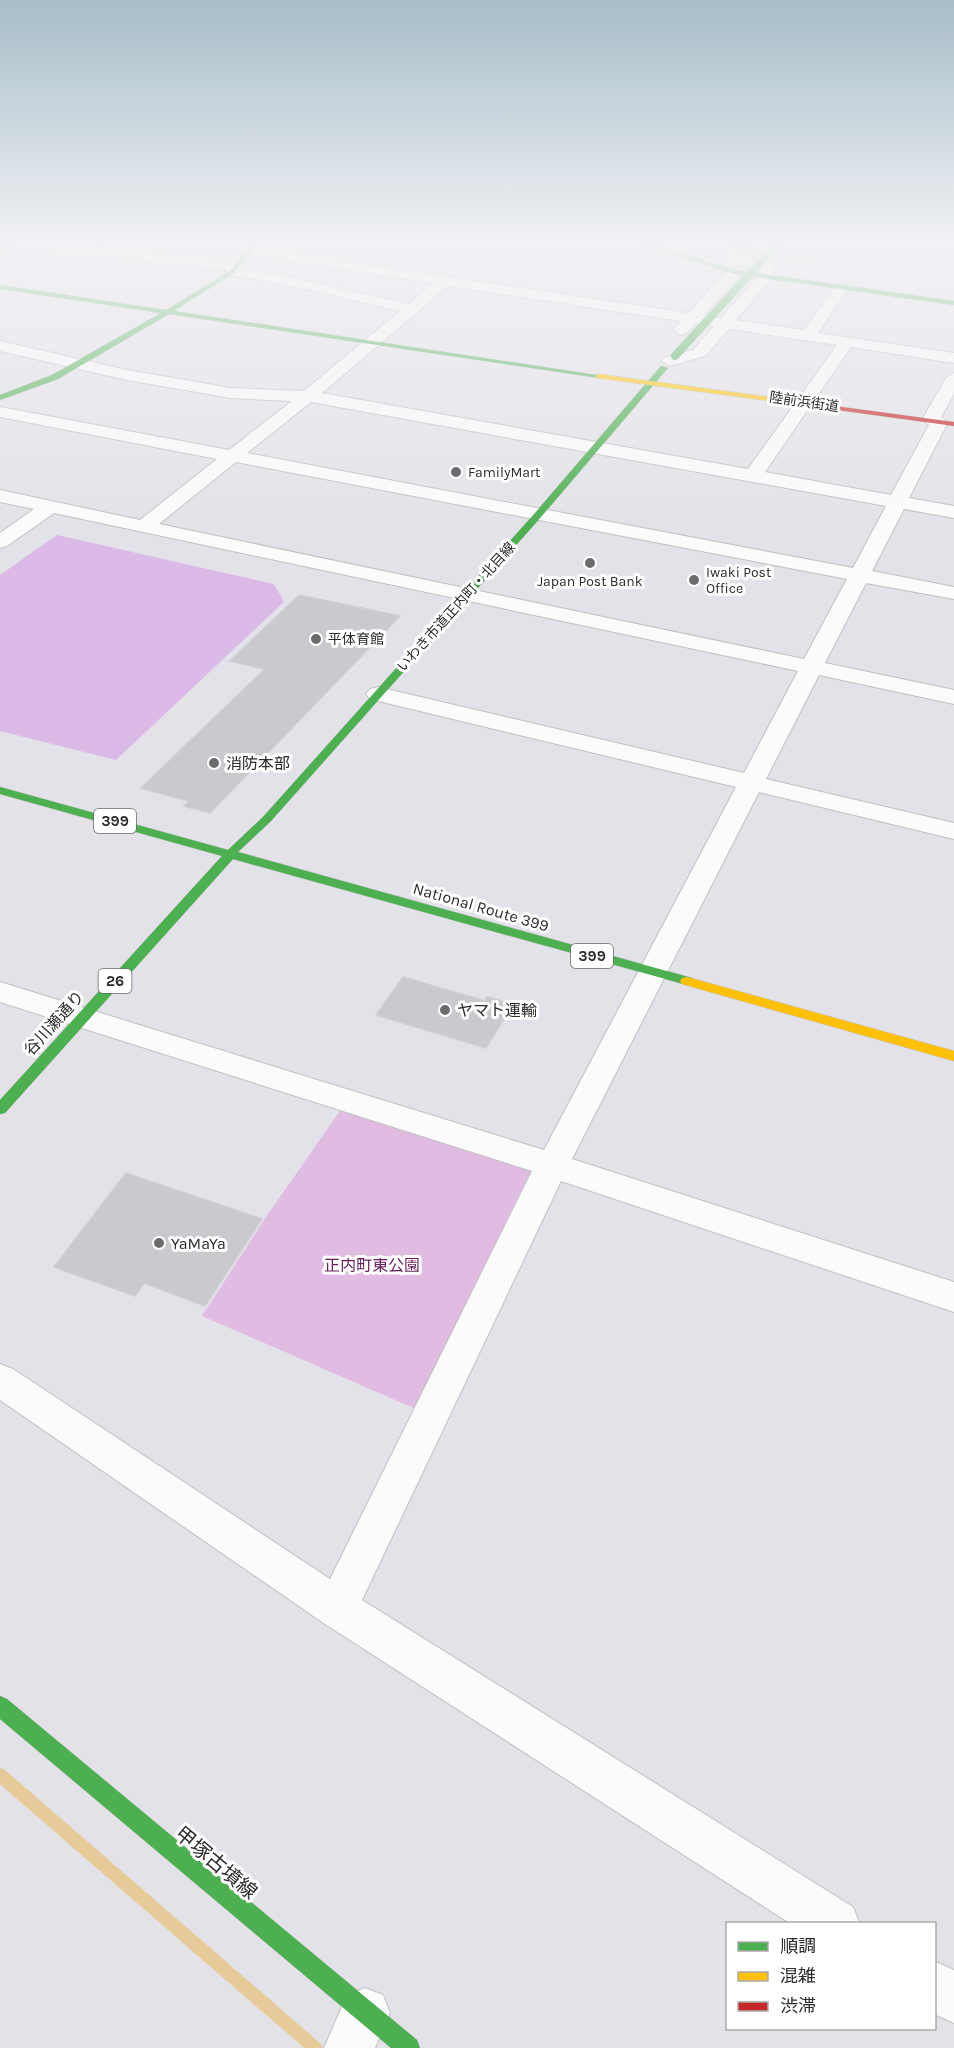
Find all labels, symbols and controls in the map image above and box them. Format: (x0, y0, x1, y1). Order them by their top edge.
street label: 陸前浜街道 (768, 389, 840, 415)
place label: FamilyMart (468, 464, 540, 481)
marker: FamilyMart (449, 465, 463, 479)
street label: いわき市道正内町・北目線 (393, 539, 519, 675)
marker: Japan Post Bank (583, 556, 597, 570)
place label: Iwaki Post Office (706, 564, 771, 597)
place label: Japan Post Bank (537, 573, 643, 590)
marker: Iwaki Post Office (687, 573, 701, 587)
place label: 平体育館 (328, 631, 384, 648)
marker: 平体育館 (309, 632, 323, 646)
place label: 消防本部 (226, 754, 290, 773)
marker: 消防本部 (207, 756, 221, 770)
road number: 399 (94, 809, 136, 833)
street label: National Route 399 (411, 879, 551, 935)
road number: 399 (571, 944, 613, 968)
road number: 26 (98, 969, 132, 993)
street label: 谷川瀬通り (20, 987, 88, 1059)
place label: ヤマト運輸 (457, 1001, 537, 1020)
marker: ヤマト運輸 (438, 1003, 452, 1017)
place label: YaMaYa (171, 1234, 226, 1253)
marker: YaMaYa (152, 1236, 166, 1250)
park label: 正内町東公園 (324, 1256, 420, 1275)
street label: 甲塚古墳線 (170, 1822, 262, 1904)
legend (726, 1922, 936, 2030)
text: 順調 (780, 1935, 816, 1957)
text: 混雑 (780, 1965, 816, 1987)
text: 渋滞 (780, 1995, 816, 2017)

